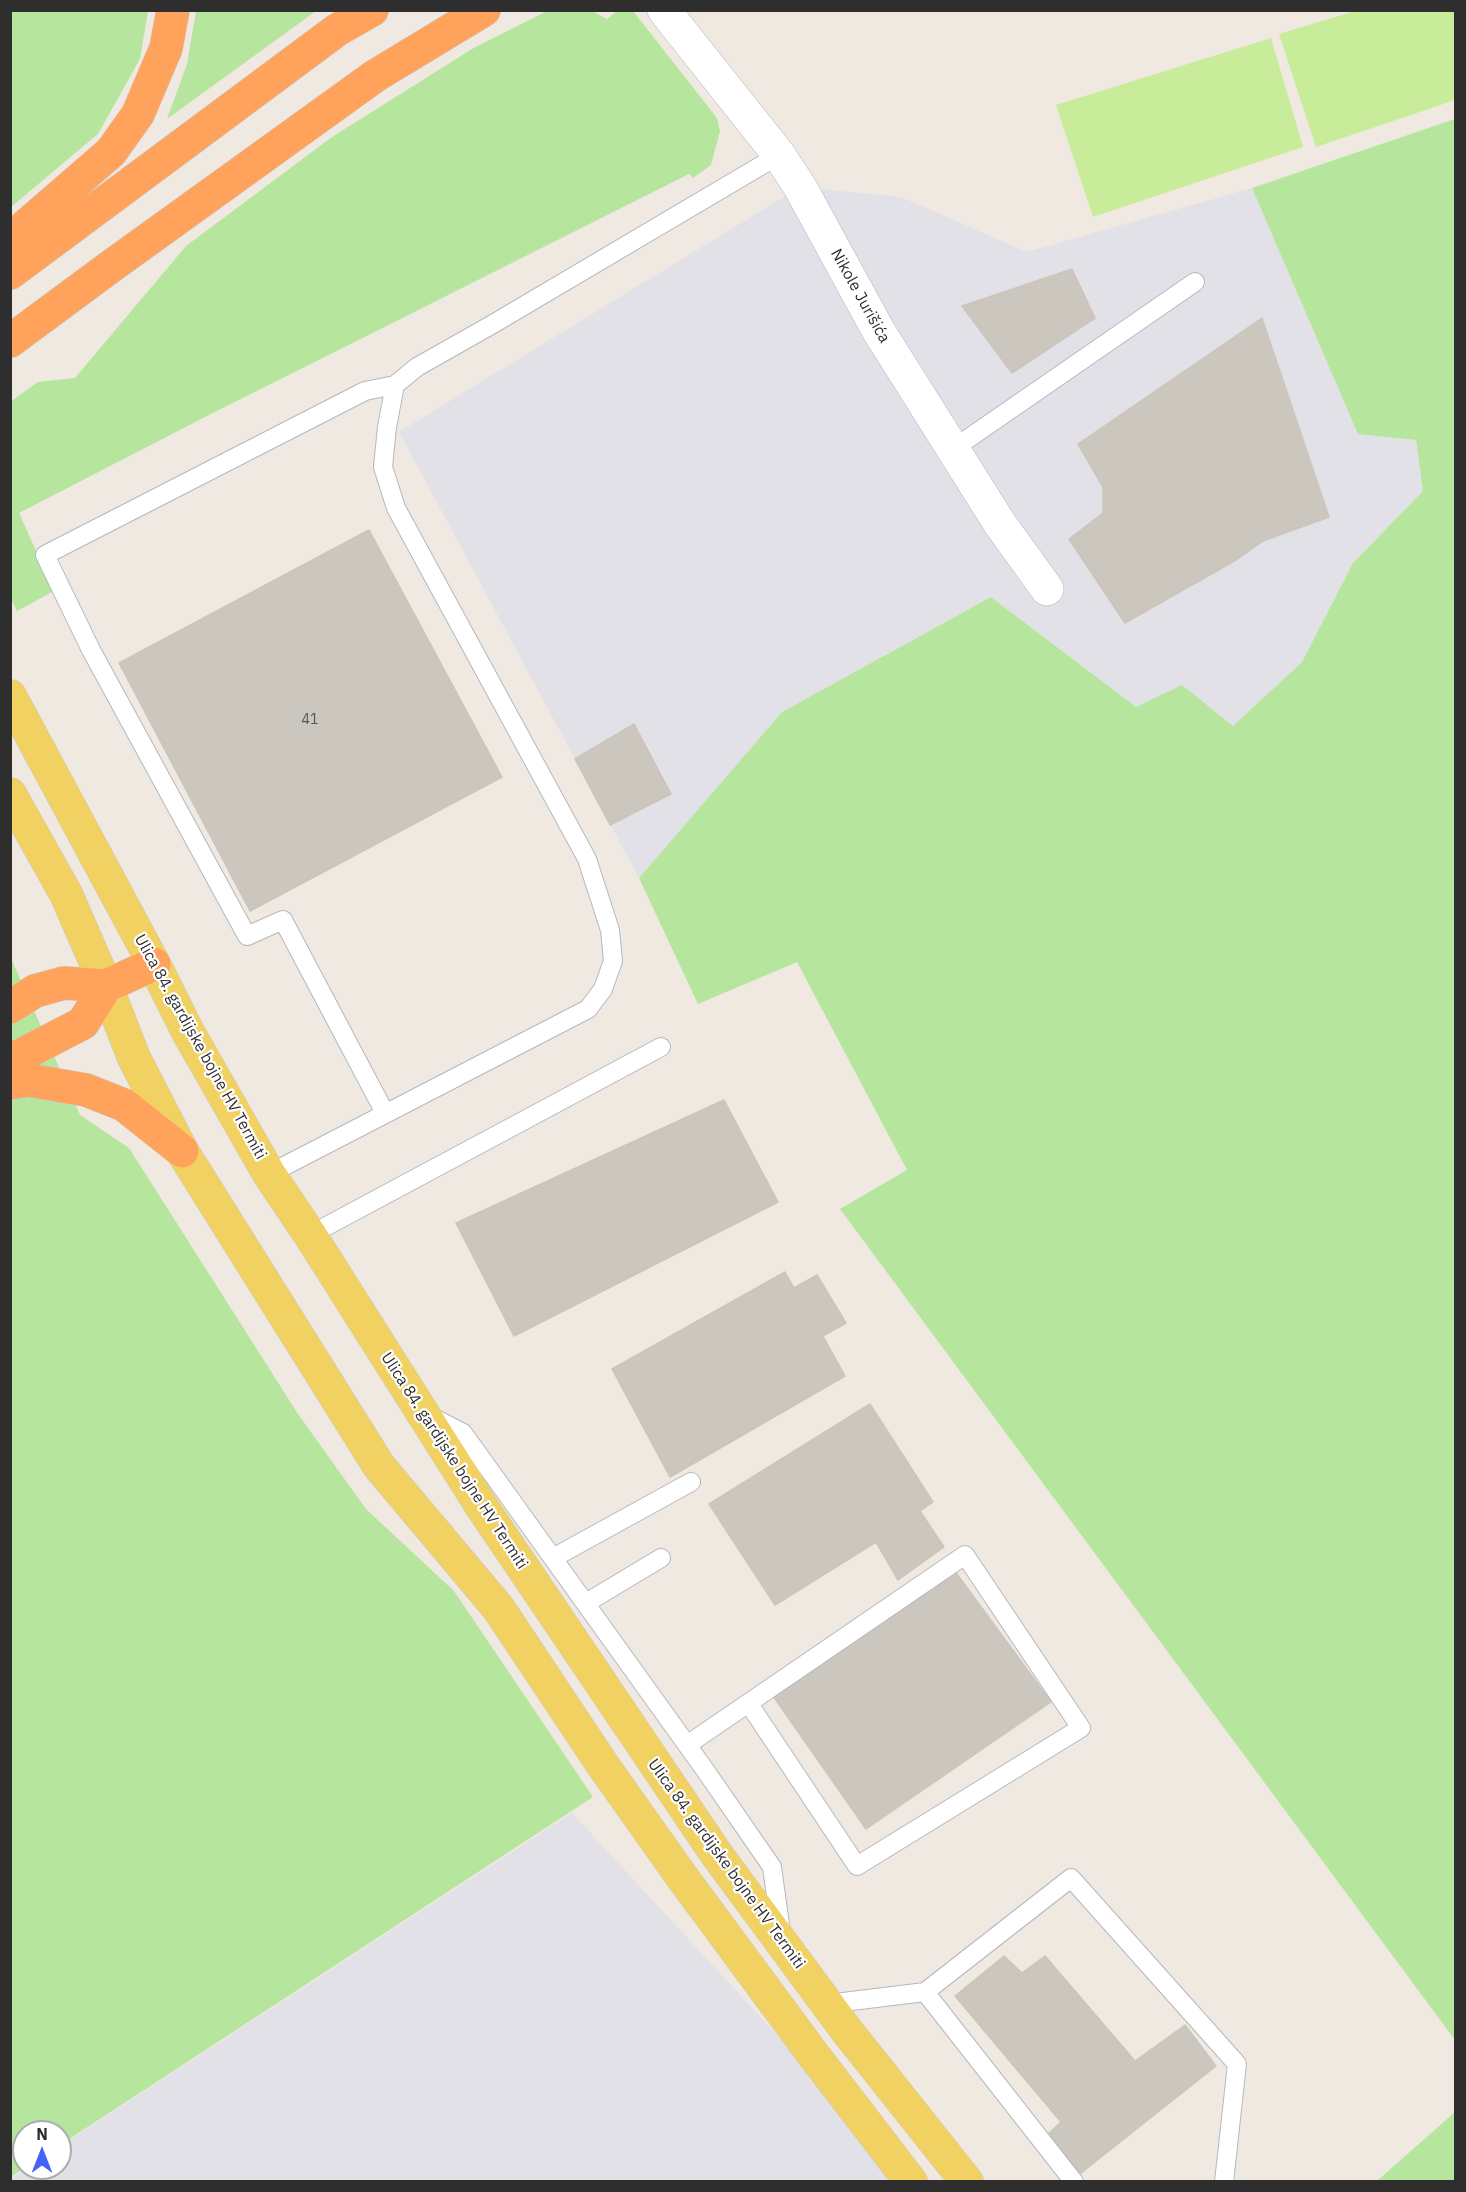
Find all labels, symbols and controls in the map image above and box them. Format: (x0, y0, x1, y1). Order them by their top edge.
street label: Nikole Jurišića (826, 245, 894, 347)
house number: 41 (302, 712, 318, 728)
street label: Ulica 84. gardijske bojne HV Termiti (130, 931, 270, 1163)
street label: Ulica 84. gardijske bojne HV Termiti (377, 1349, 531, 1573)
street label: Ulica 84. gardijske bojne HV Termiti (643, 1755, 809, 1973)
north arrow (12, 2120, 72, 2180)
text: N (36, 2124, 48, 2144)

